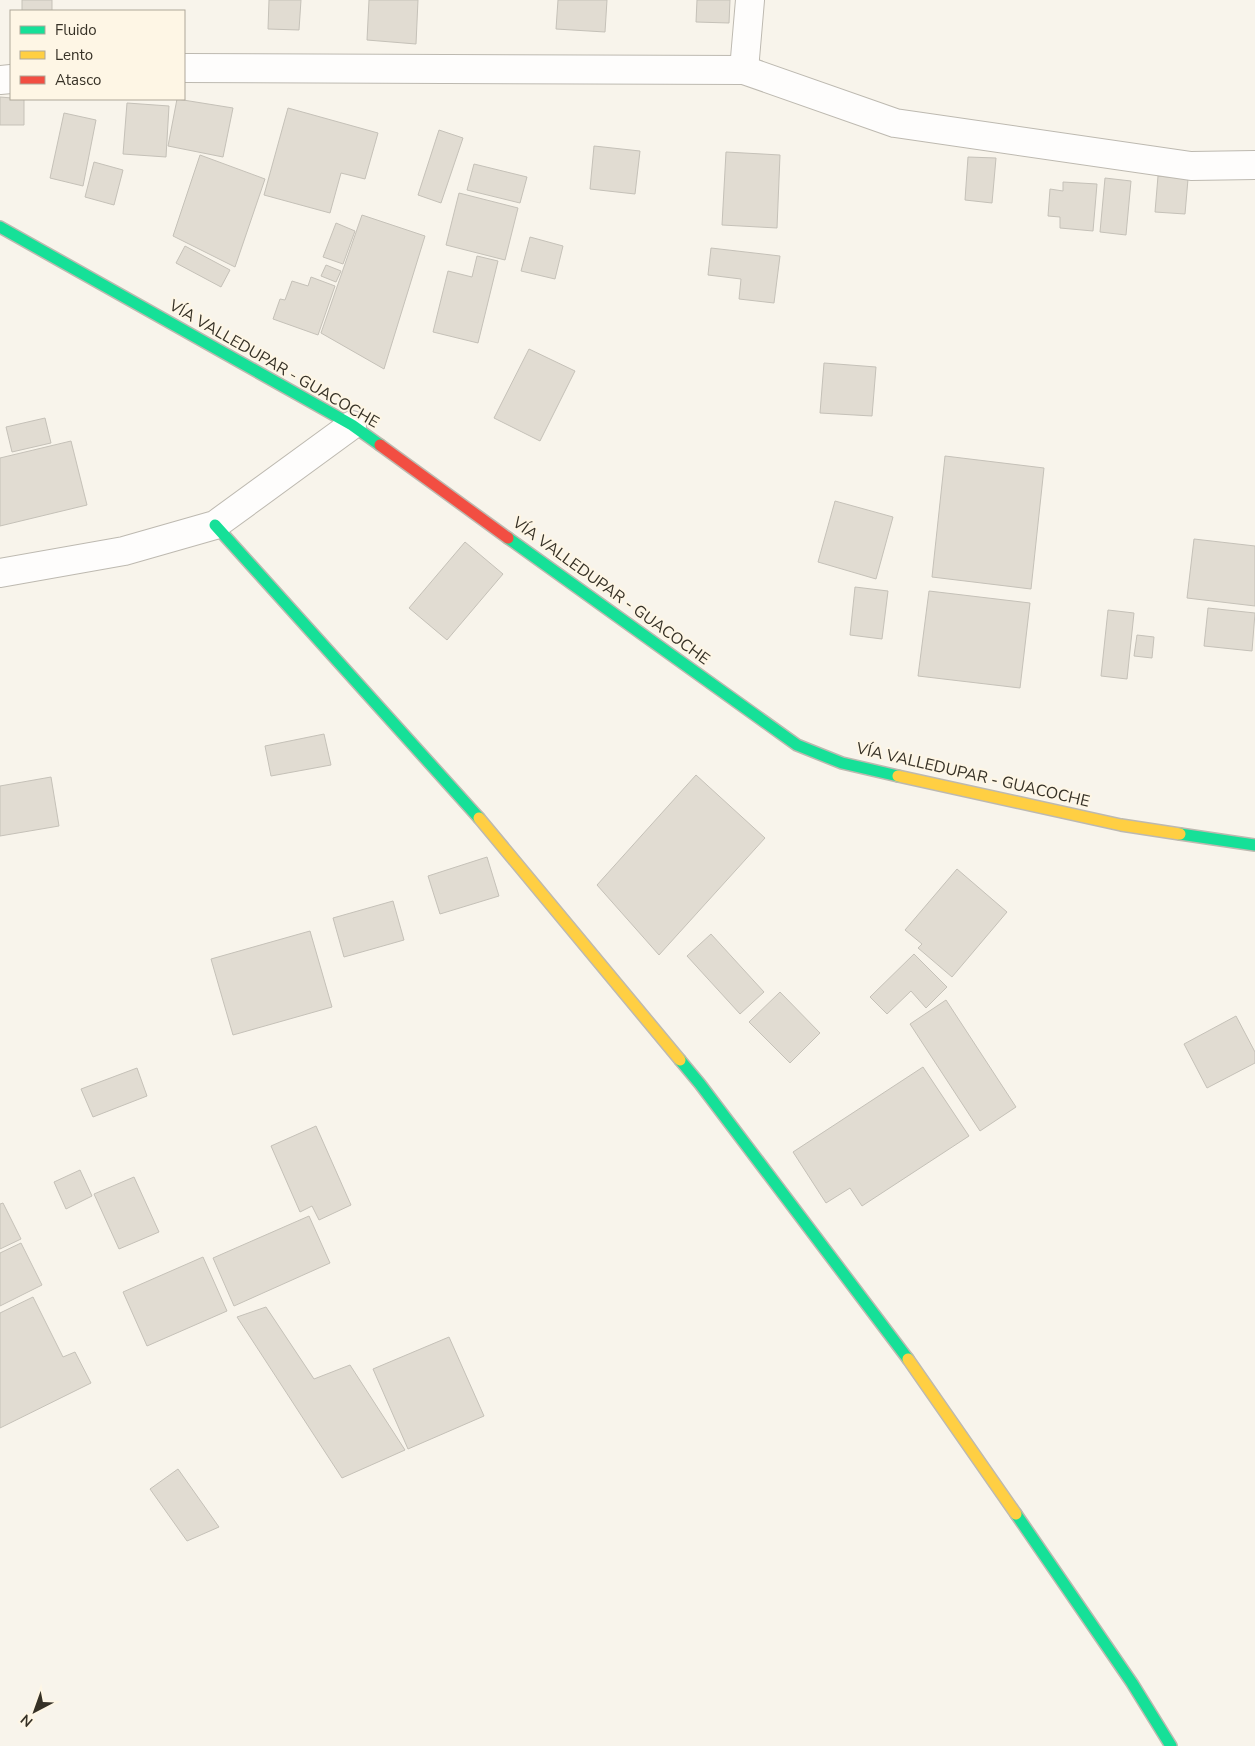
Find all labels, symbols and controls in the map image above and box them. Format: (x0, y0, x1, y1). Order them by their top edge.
legend (10, 10, 185, 100)
text: Fluido (55, 20, 97, 40)
text: Lento (55, 45, 93, 65)
text: Atasco (55, 70, 101, 90)
street label: VÍA VALLEDUPAR - GUACOCHE (164, 294, 383, 433)
street label: VÍA VALLEDUPAR - GUACOCHE (507, 511, 714, 670)
street label: VÍA VALLEDUPAR - GUACOCHE (853, 737, 1092, 813)
north arrow (10, 1686, 60, 1736)
text: N (17, 1710, 37, 1731)

